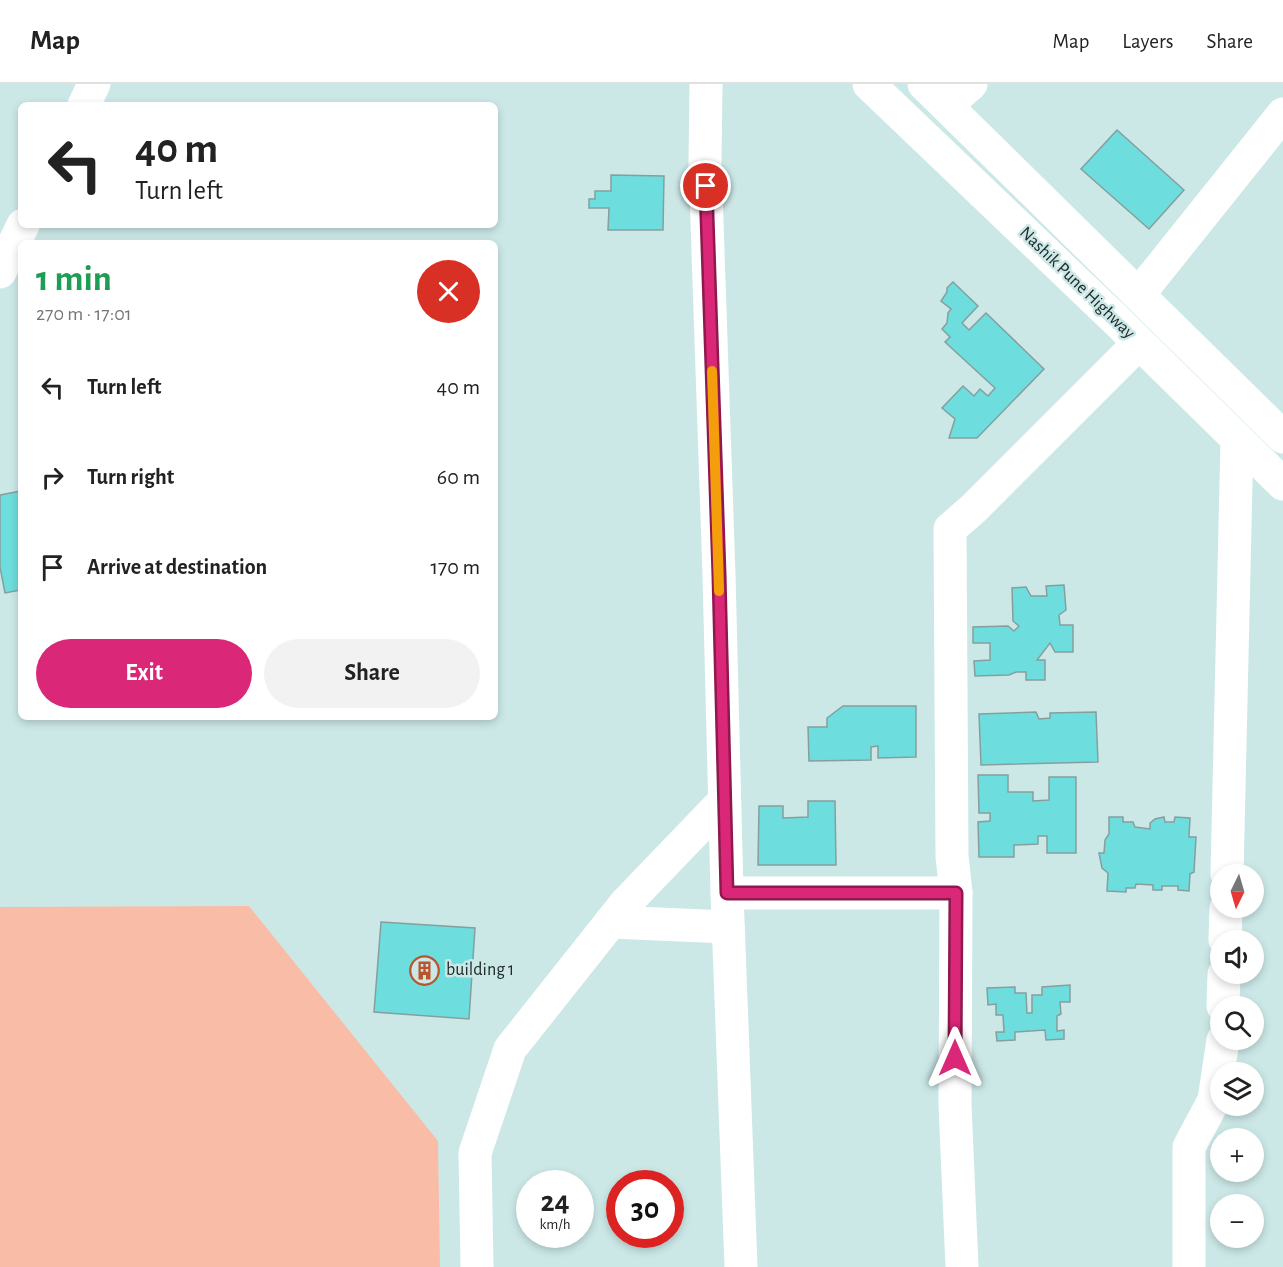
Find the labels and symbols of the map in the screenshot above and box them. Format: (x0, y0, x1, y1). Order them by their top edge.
pin (680, 160, 731, 211)
street label: Nashik Pune Highway (1016, 224, 1138, 343)
north arrow (1210, 864, 1264, 918)
building icon: building 1 (409, 954, 441, 986)
place label: building 1 (446, 961, 514, 979)
position arrow (923, 1026, 987, 1090)
speed limit sign: 30 (606, 1170, 684, 1248)

